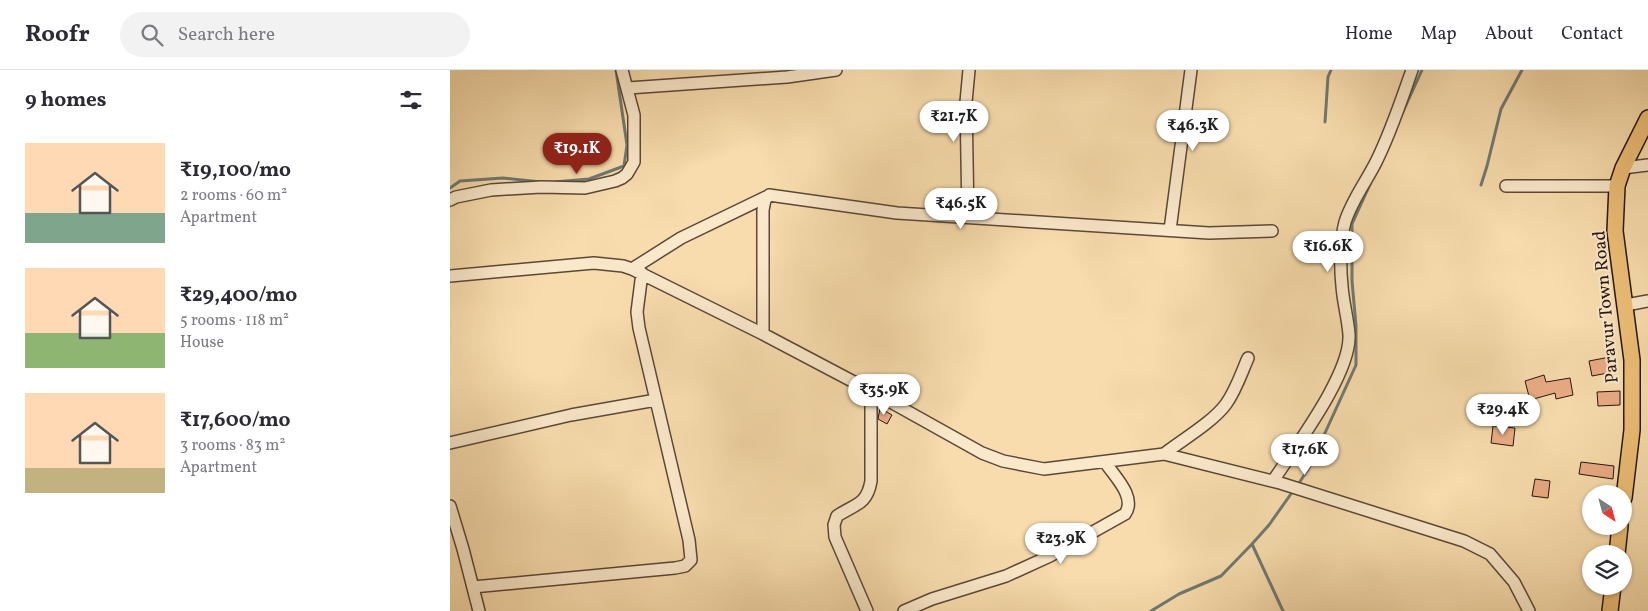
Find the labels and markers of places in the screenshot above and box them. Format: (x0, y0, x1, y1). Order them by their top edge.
pin: ₹21.7K (913, 100, 995, 143)
pin: ₹46.3K (1152, 109, 1234, 152)
pin: ₹19.1K (536, 132, 618, 175)
pin: ₹46.5K (920, 188, 1002, 230)
pin: ₹16.6K (1287, 230, 1369, 273)
pin: ₹35.9K (843, 374, 925, 416)
pin: ₹29.4K (1462, 394, 1544, 436)
pin: ₹17.6K (1264, 434, 1346, 476)
pin: ₹23.9K (1020, 522, 1102, 565)

